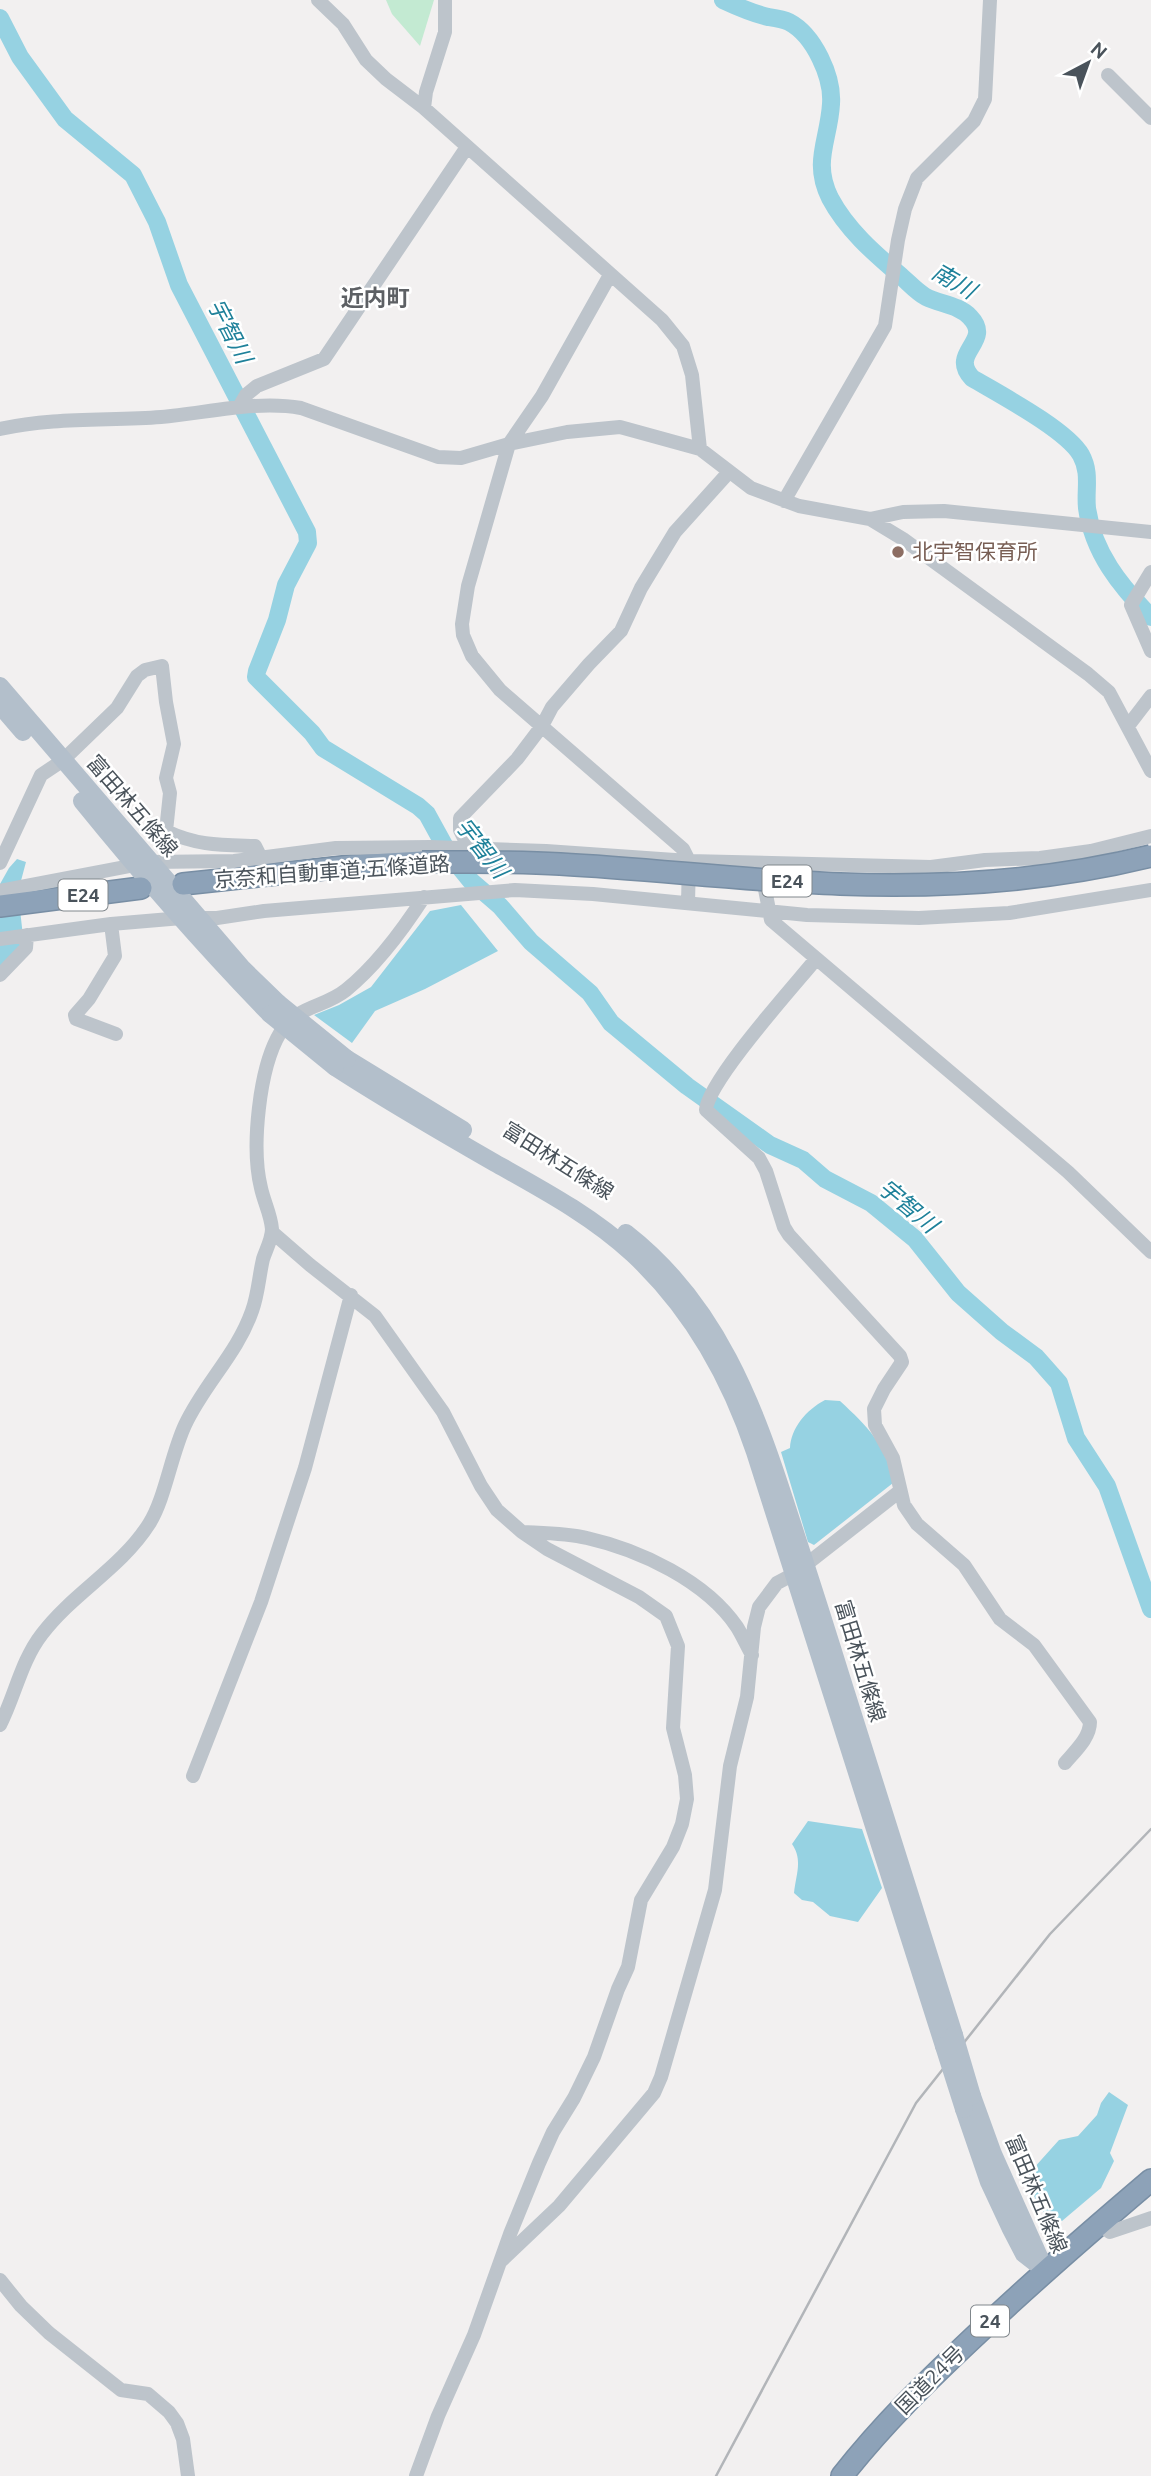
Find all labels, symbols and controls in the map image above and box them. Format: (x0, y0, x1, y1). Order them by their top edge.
north arrow (1053, 28, 1123, 98)
text: N (1087, 37, 1112, 63)
water label: 南川 (928, 258, 983, 304)
district label: 近内町 (341, 285, 410, 310)
water label: 宇智川 (204, 294, 259, 370)
place label: 北宇智保育所 (912, 539, 1038, 563)
marker: 北宇智保育所 (890, 544, 906, 560)
street label: 富田林五條線 (82, 750, 183, 861)
water label: 宇智川 (451, 813, 515, 885)
street label: 京奈和自動車道;五條道路 (213, 851, 451, 891)
road number: E24 (762, 866, 812, 897)
road number: E24 (58, 880, 108, 911)
street label: 富田林五條線 (499, 1117, 618, 1204)
water label: 宇智川 (874, 1174, 945, 1239)
street label: 富田林五條線 (831, 1597, 891, 1724)
street label: 富田林五條線 (1001, 2131, 1073, 2256)
road number: 24 (971, 2306, 1009, 2336)
street label: 国道24号 (890, 2340, 968, 2418)

